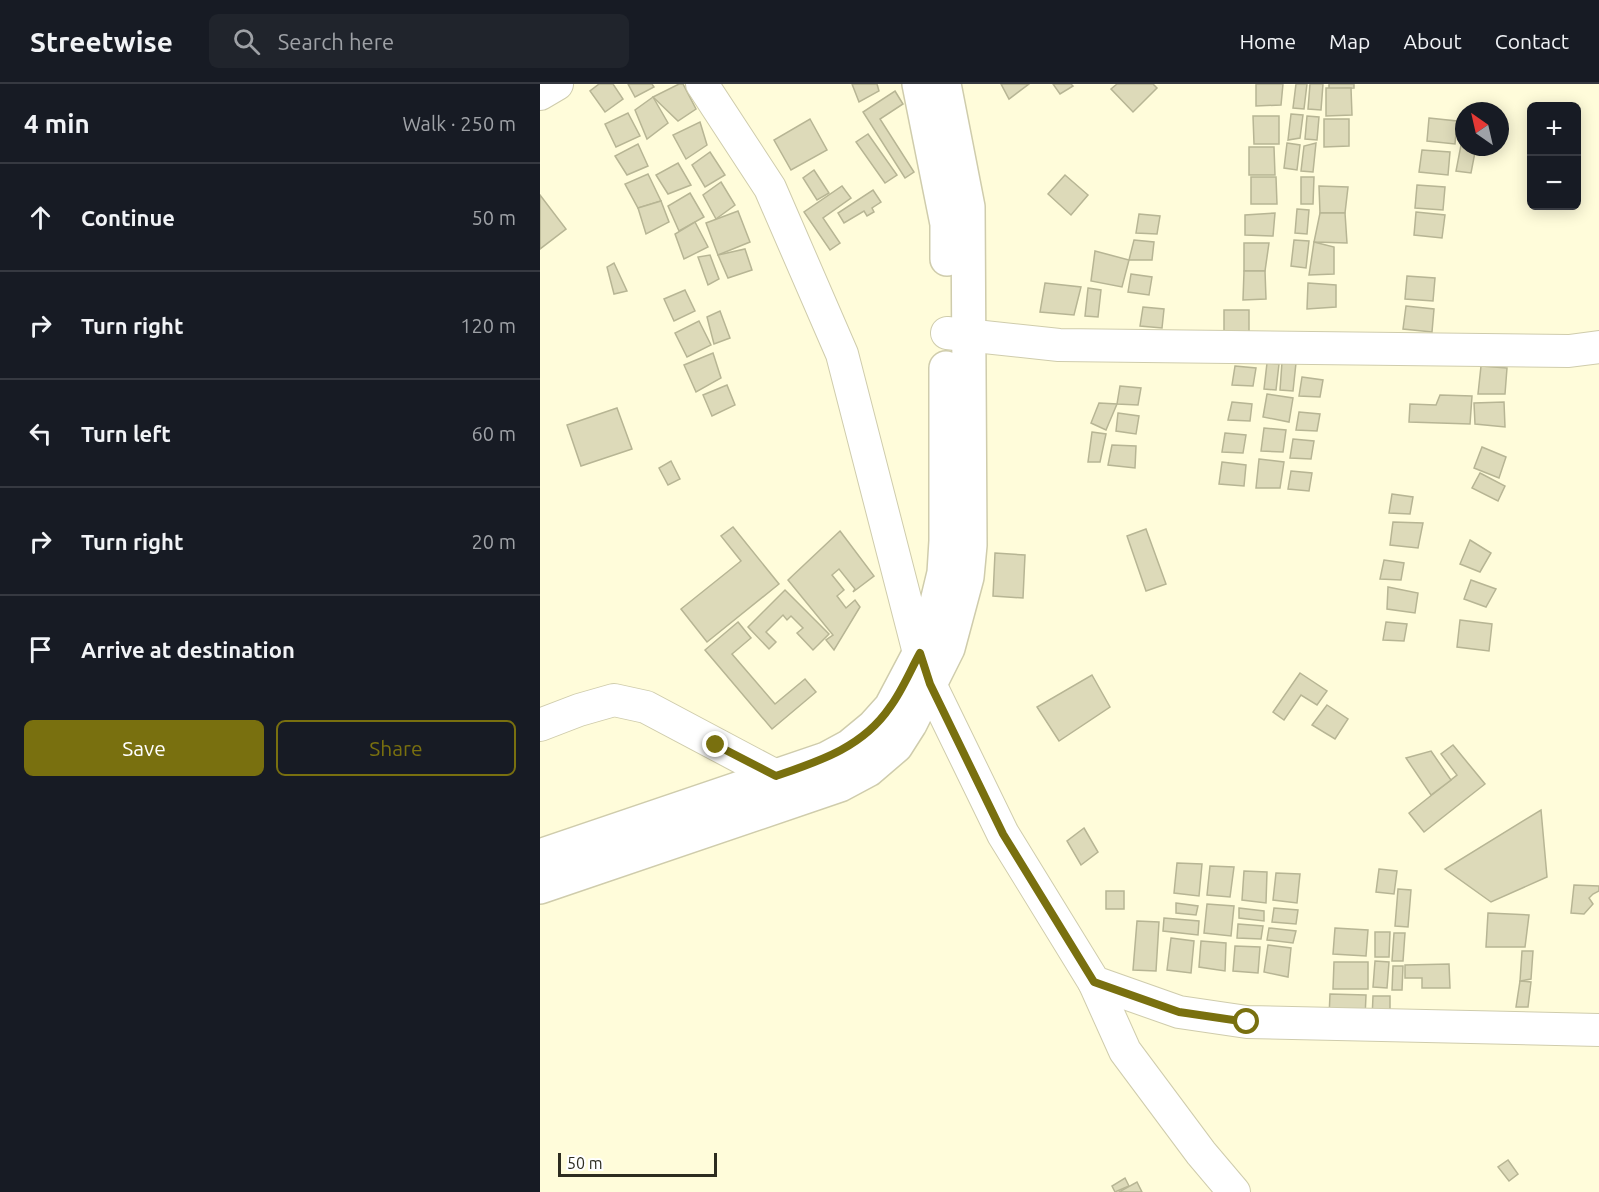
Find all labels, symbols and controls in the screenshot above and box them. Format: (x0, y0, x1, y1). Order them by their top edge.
search box (209, 14, 629, 68)
icon: search (230, 25, 263, 58)
text: Streetwise (30, 26, 173, 57)
text: Search here (278, 29, 394, 54)
text: Home (1239, 29, 1296, 53)
text: Map (1329, 29, 1370, 53)
text: About (1403, 29, 1462, 53)
text: Contact (1495, 29, 1569, 53)
north arrow (1455, 102, 1509, 156)
map controls (1527, 102, 1581, 210)
button: + (1527, 102, 1581, 156)
text: 4 min (24, 109, 90, 138)
text: Walk · 250 m (403, 112, 516, 135)
button: − (1527, 156, 1581, 210)
icon: ahead (24, 201, 57, 234)
text: Continue (81, 205, 175, 230)
text: 50 m (472, 206, 516, 229)
icon: right (24, 309, 57, 342)
text: Turn right (81, 313, 183, 338)
text: 120 m (460, 314, 516, 337)
icon: left (24, 417, 57, 450)
text: Turn left (81, 421, 171, 446)
text: 60 m (472, 422, 516, 445)
icon: right (24, 525, 57, 558)
text: Turn right (81, 529, 183, 554)
text: 20 m (472, 530, 516, 553)
icon: arrive (24, 633, 57, 666)
text: Arrive at destination (81, 637, 295, 662)
button: Save (24, 720, 264, 776)
button: Share (276, 720, 516, 776)
route end (702, 731, 728, 757)
route start (1233, 1008, 1259, 1034)
scale bar (558, 1150, 717, 1178)
text: 50 m (567, 1154, 603, 1172)

